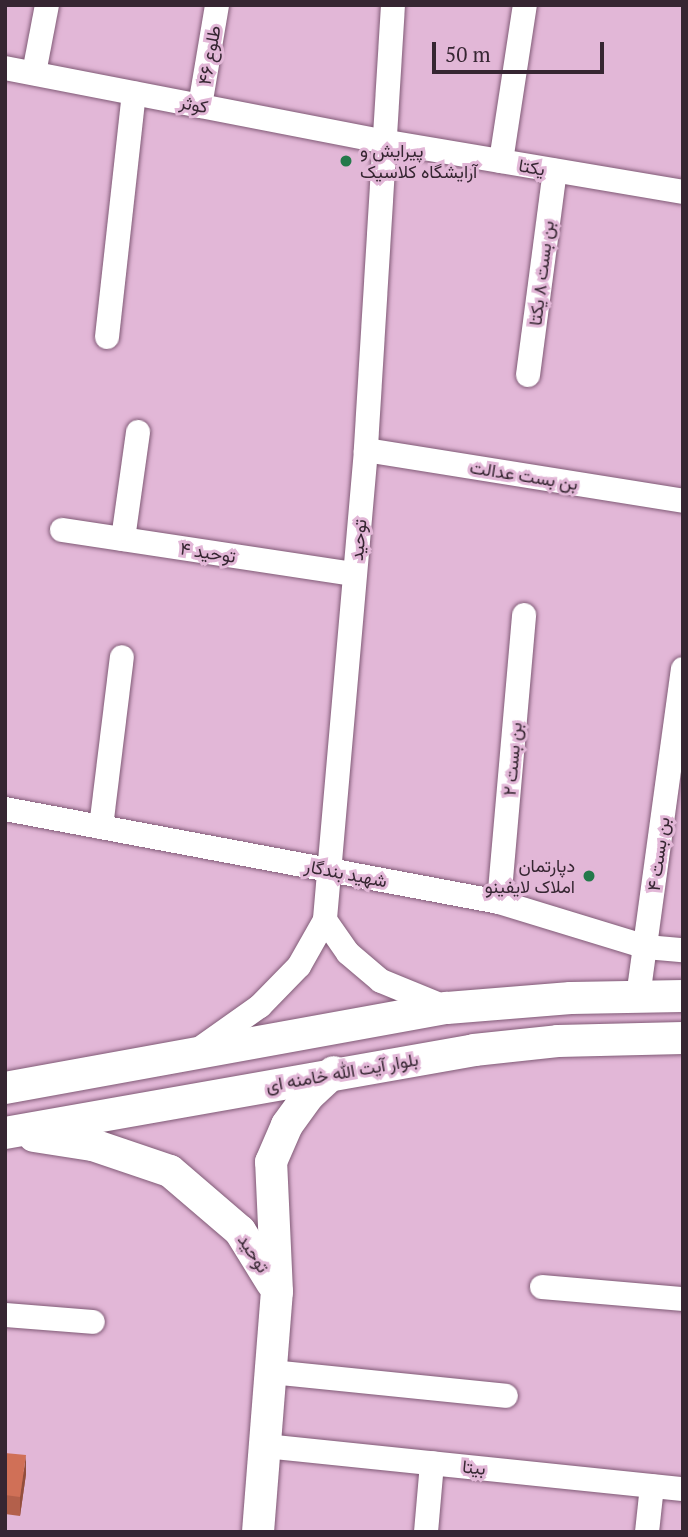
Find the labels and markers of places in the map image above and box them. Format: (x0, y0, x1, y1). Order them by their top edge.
place label: پیرایش و آرایشگاه کلاسیک (360, 140, 477, 182)
marker: پیرایش و آرایشگاه کلاسیک (338, 153, 354, 169)
place label: دپارتمان املاک لایفینو (485, 855, 575, 898)
marker: دپارتمان املاک لایفینو (581, 868, 597, 884)

